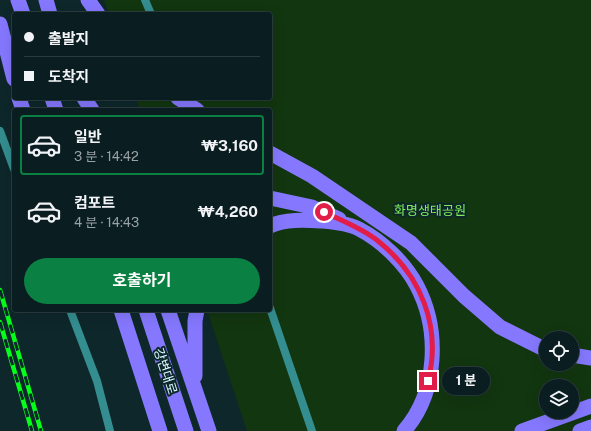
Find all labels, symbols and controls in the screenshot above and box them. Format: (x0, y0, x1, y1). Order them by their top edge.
text: 출발지 (48, 30, 89, 47)
text: 도착지 (48, 68, 89, 85)
icon: car (26, 127, 62, 163)
text: 일반 (74, 128, 102, 145)
text: ₩3,160 (201, 137, 258, 154)
text: 3 분 · 14:42 (74, 149, 139, 164)
icon: car (26, 193, 62, 229)
text: 컴포트 (74, 194, 115, 211)
text: ₩4,260 (198, 203, 258, 220)
route start (315, 203, 333, 221)
park label: 화명생태공원 (394, 203, 466, 218)
text: 4 분 · 14:43 (74, 215, 139, 230)
button: 호출하기 (24, 258, 260, 304)
map controls (539, 331, 579, 419)
button: locate (539, 331, 579, 371)
street label: 강변대로 (151, 346, 180, 396)
callout: 1 분 (442, 367, 490, 395)
route end (419, 372, 437, 390)
text: 1 분 (456, 373, 476, 388)
button: layers (539, 379, 579, 419)

